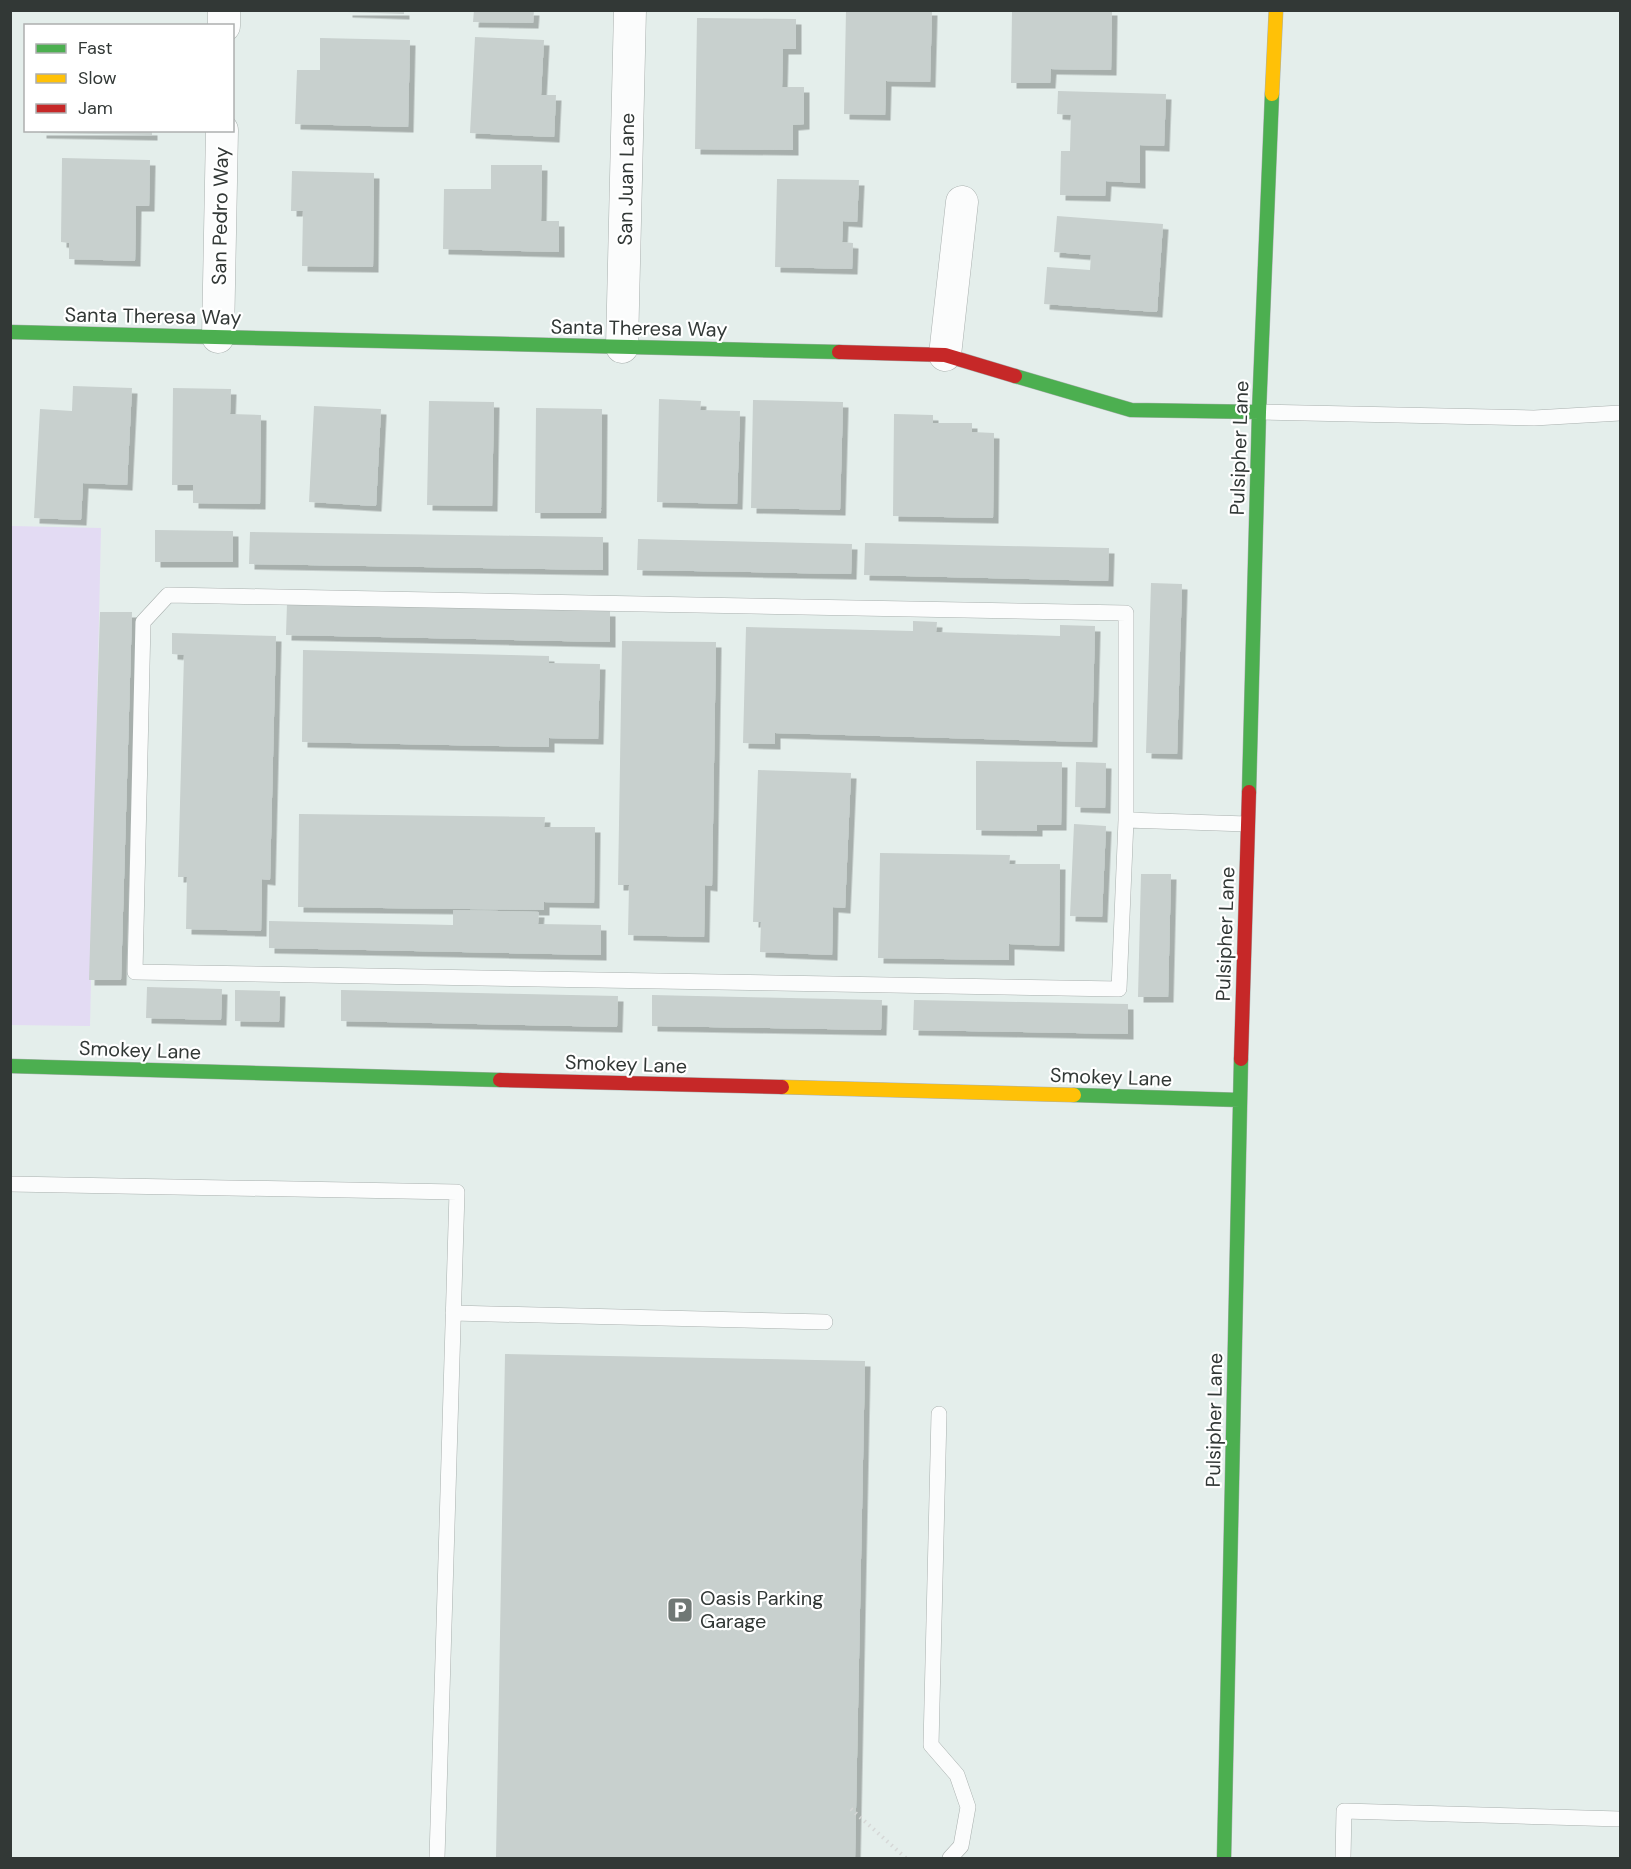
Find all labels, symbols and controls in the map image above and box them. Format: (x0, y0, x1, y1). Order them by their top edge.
legend (24, 24, 234, 132)
text: Fast (78, 36, 113, 60)
text: Slow (78, 66, 117, 90)
text: Jam (78, 96, 113, 120)
street label: San Juan Lane (612, 112, 640, 246)
street label: San Pedro Way (206, 147, 234, 285)
street label: Santa Theresa Way (64, 301, 242, 331)
street label: Santa Theresa Way (550, 313, 728, 343)
street label: Pulsipher Lane (1224, 380, 1254, 516)
street label: Pulsipher Lane (1210, 866, 1240, 1002)
street label: Smokey Lane (78, 1035, 202, 1065)
street label: Smokey Lane (564, 1049, 688, 1079)
street label: Smokey Lane (1049, 1062, 1173, 1092)
street label: Pulsipher Lane (1200, 1352, 1228, 1488)
place label: Oasis Parking Garage (700, 1585, 824, 1634)
parking icon: Oasis Parking Garage (665, 1595, 695, 1625)

